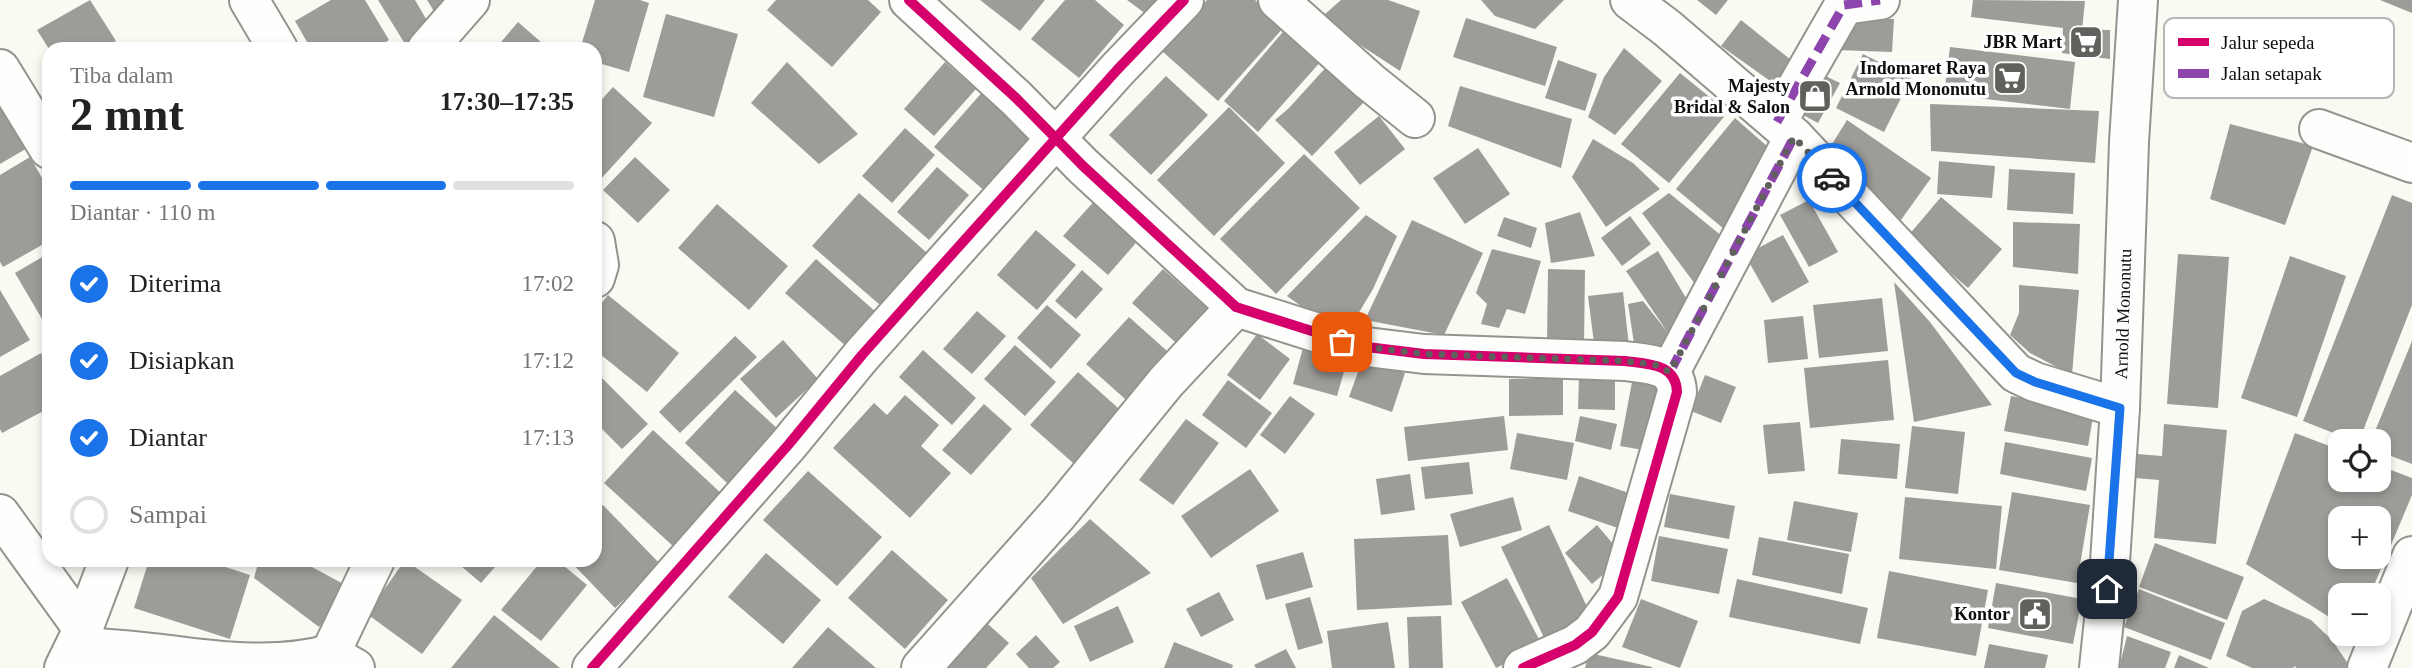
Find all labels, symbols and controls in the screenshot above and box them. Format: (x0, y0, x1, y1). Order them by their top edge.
legend (2164, 18, 2394, 98)
supermarket icon: JBR Mart (2067, 23, 2105, 61)
place label: JBR Mart (1984, 32, 2062, 52)
text: Jalur sepeda (2221, 32, 2315, 53)
place label: Indomaret Raya Arnold Mononutu (1845, 58, 1986, 99)
supermarket icon: Indomaret Raya Arnold Mononutu (1991, 59, 2029, 97)
text: Tiba dalam (70, 63, 173, 88)
text: Jalan setapak (2221, 63, 2322, 84)
place label: Majesty Bridal & Salon (1674, 76, 1790, 117)
shop icon: Majesty Bridal & Salon (1796, 77, 1834, 115)
text: 17:30–17:35 (440, 87, 574, 116)
text: 2 mnt (70, 89, 184, 140)
courier (1797, 143, 1867, 213)
icon: car (1813, 159, 1851, 197)
text: Diantar · 110 m (70, 200, 215, 225)
street label: Arnold Mononutu (2111, 248, 2135, 380)
icon: check (70, 265, 108, 303)
text: Diterima (129, 269, 221, 298)
text: 17:02 (522, 271, 574, 296)
pin (1312, 312, 1372, 372)
icon: bag (1323, 323, 1361, 361)
icon: check (70, 342, 108, 380)
text: Disiapkan (129, 346, 234, 375)
text: 17:12 (522, 348, 574, 373)
icon: check (70, 419, 108, 457)
text: Diantar (129, 423, 207, 452)
text: 17:13 (522, 425, 574, 450)
map controls (2328, 429, 2391, 646)
button: locate (2328, 429, 2391, 492)
text: Sampai (129, 500, 207, 529)
button: + (2328, 506, 2391, 569)
pin (2077, 559, 2137, 619)
icon: home (2088, 570, 2126, 608)
button: − (2328, 583, 2391, 646)
public building icon: Kontor (2016, 595, 2054, 633)
place label: Kontor (1954, 604, 2010, 624)

